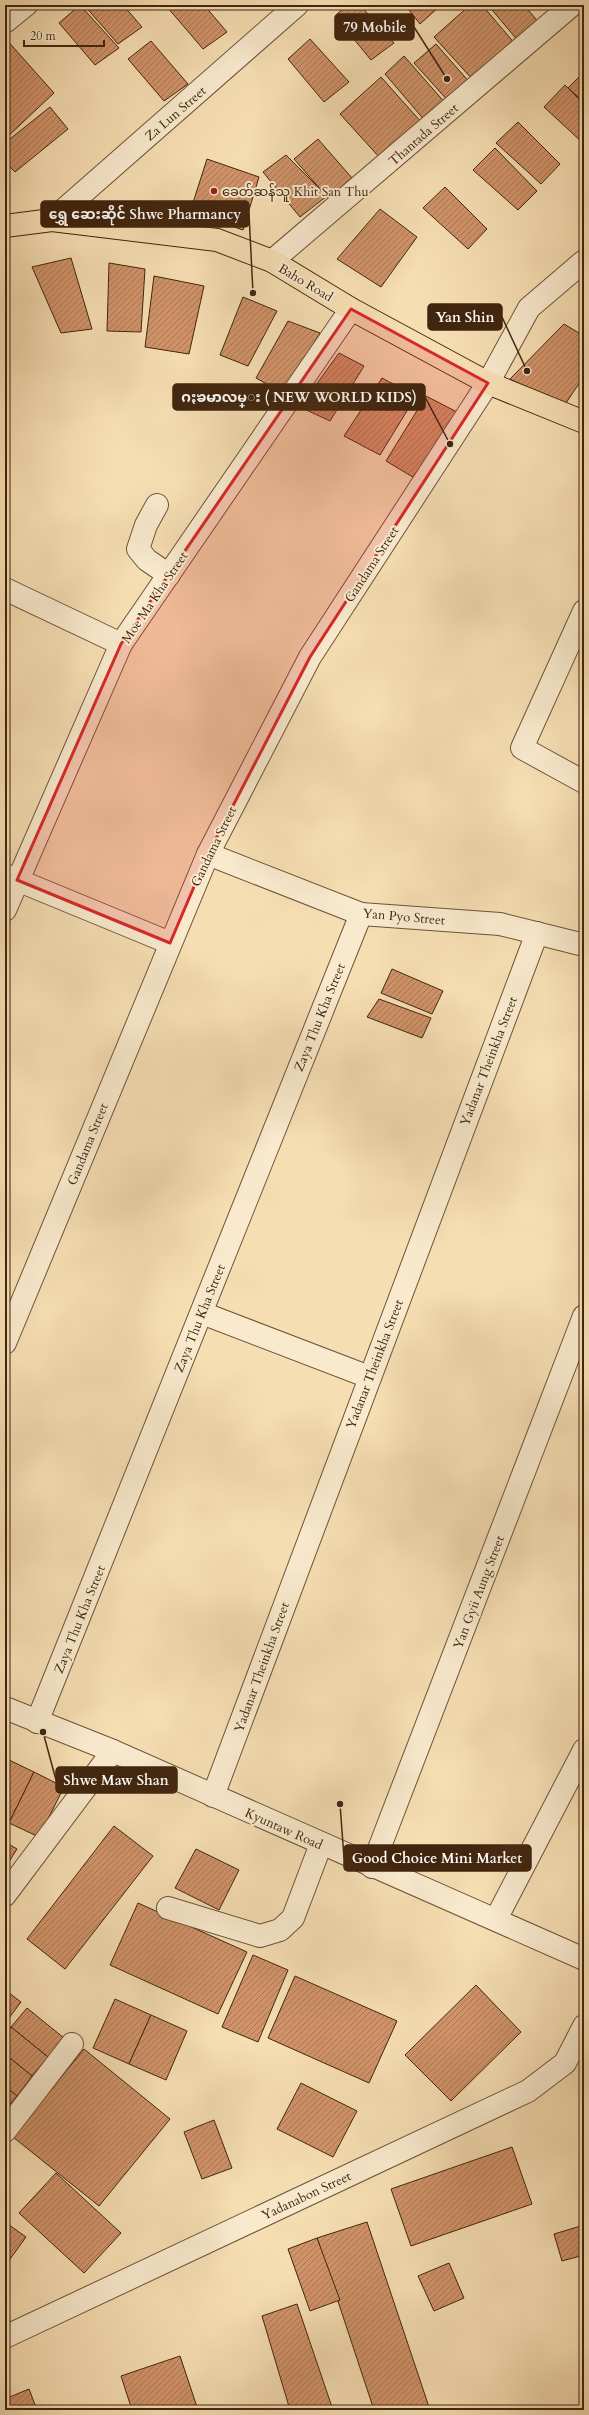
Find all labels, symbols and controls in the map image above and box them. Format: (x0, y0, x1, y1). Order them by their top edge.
callout: 79 Mobile (335, 14, 414, 40)
text: 79 Mobile (343, 18, 407, 37)
scale bar (24, 22, 104, 48)
text: 20 m (30, 28, 57, 44)
street label: Za Lun Street (141, 82, 210, 145)
street label: Thantada Street (385, 100, 462, 170)
place label: ခေတ်ဆန်သူ Khit San Thu (222, 183, 369, 202)
marker: ခေတ်ဆန်သူ Khit San Thu (209, 186, 219, 196)
callout: ရွှေ ဆေးဆိုင် Shwe Pharmancy (41, 201, 249, 227)
text: ရွှေ ဆေးဆိုင် Shwe Pharmancy (49, 204, 241, 226)
street label: Baho Road (275, 260, 336, 306)
callout: Yan Shin (428, 304, 502, 330)
text: Yan Shin (436, 308, 494, 327)
callout: ဂႏၶမာလမ္း ( NEW WORLD KIDS) (173, 384, 425, 410)
text: ဂႏၶမာလမ္း ( NEW WORLD KIDS) (181, 388, 417, 408)
street label: Gandama Street (341, 523, 403, 606)
street label: Moe Ma Kha Street (117, 548, 192, 647)
street label: Gandama Street (187, 803, 241, 890)
street label: Yan Pyo Street (362, 904, 446, 930)
street label: Zaya Thu Kha Street (290, 961, 350, 1074)
street label: Yadanar Theinkha Street (456, 994, 522, 1129)
street label: Gandama Street (63, 1101, 113, 1188)
street label: Zaya Thu Kha Street (170, 1262, 230, 1375)
street label: Yadanar Theinkha Street (342, 1297, 408, 1432)
street label: Yan Gyii Aung Street (449, 1533, 509, 1652)
street label: Zaya Thu Kha Street (50, 1563, 110, 1676)
street label: Yadanar Theinkha Street (230, 1600, 294, 1735)
callout: Shwe Maw Shan (56, 1767, 177, 1793)
text: Shwe Maw Shan (63, 1771, 169, 1790)
street label: Kyuntaw Road (242, 1804, 325, 1854)
callout: Good Choice Mini Market (344, 1845, 531, 1871)
text: Good Choice Mini Market (352, 1849, 522, 1868)
street label: Yadanabon Street (259, 2167, 354, 2225)

